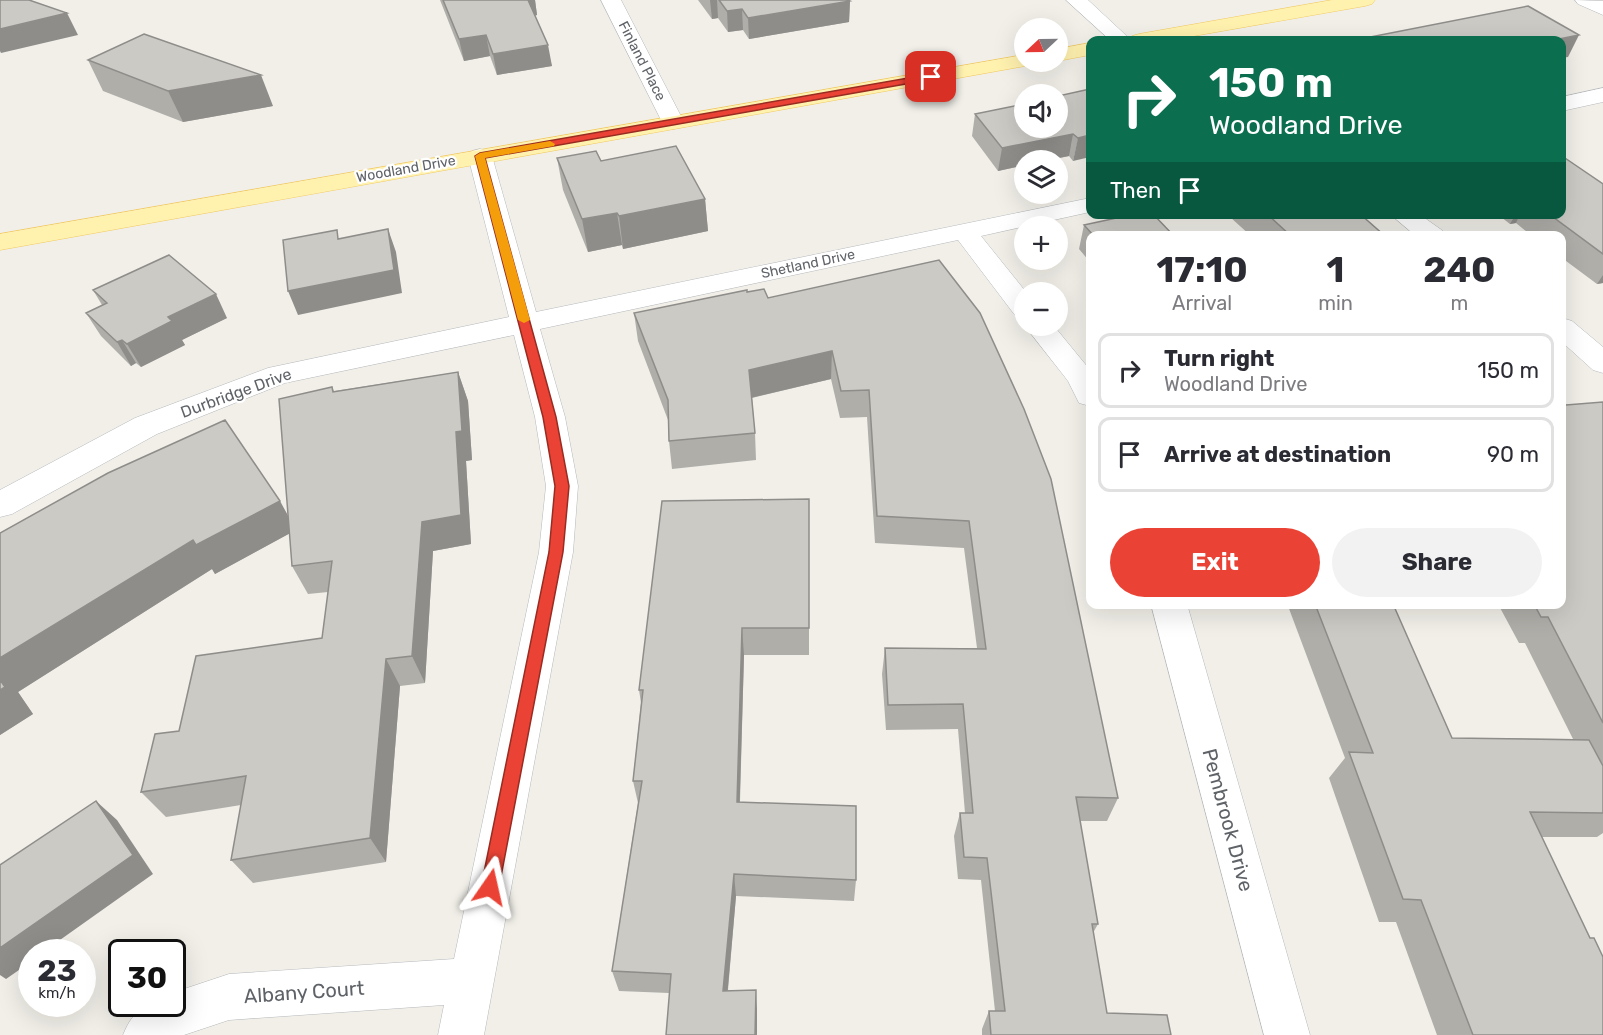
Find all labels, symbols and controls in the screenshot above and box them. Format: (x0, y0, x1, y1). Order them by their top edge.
street label: Finland Place (615, 18, 669, 104)
north arrow (1014, 18, 1068, 72)
map controls (1014, 18, 1068, 336)
pin (905, 51, 956, 102)
text: 150 m (1209, 58, 1333, 108)
icon: arrive (914, 60, 947, 93)
icon: right (1110, 60, 1188, 138)
button: sound (1014, 84, 1068, 138)
text: Woodland Drive (1209, 109, 1403, 141)
button: layers (1014, 150, 1068, 204)
street label: Woodland Drive (355, 152, 457, 186)
icon: arrive (1173, 174, 1206, 207)
text: Then (1110, 177, 1161, 204)
button: + (1014, 216, 1068, 270)
street label: Shetland Drive (759, 246, 857, 282)
text: 17:10 (1156, 248, 1248, 291)
text: 1 (1327, 248, 1344, 291)
text: 240 (1423, 248, 1496, 291)
button: − (1014, 282, 1068, 336)
text: Arrival (1172, 291, 1232, 315)
text: min (1318, 291, 1353, 315)
text: m (1451, 291, 1468, 315)
text: Turn right (1164, 345, 1274, 372)
icon: right (1113, 354, 1146, 387)
text: 150 m (1478, 357, 1539, 384)
street label: Durbridge Drive (178, 364, 294, 422)
text: Woodland Drive (1164, 372, 1307, 396)
icon: arrive (1113, 438, 1146, 471)
text: Arrive at destination (1164, 441, 1391, 468)
text: 90 m (1487, 441, 1539, 468)
button: Exit (1110, 528, 1320, 597)
button: Share (1332, 528, 1542, 597)
street label: Pembrook Drive (1197, 746, 1259, 894)
position arrow (458, 855, 522, 919)
speed limit sign: 30 (108, 939, 186, 1017)
text: 23 (37, 953, 77, 989)
street label: Albany Court (243, 976, 365, 1008)
text: km/h (38, 984, 76, 1002)

